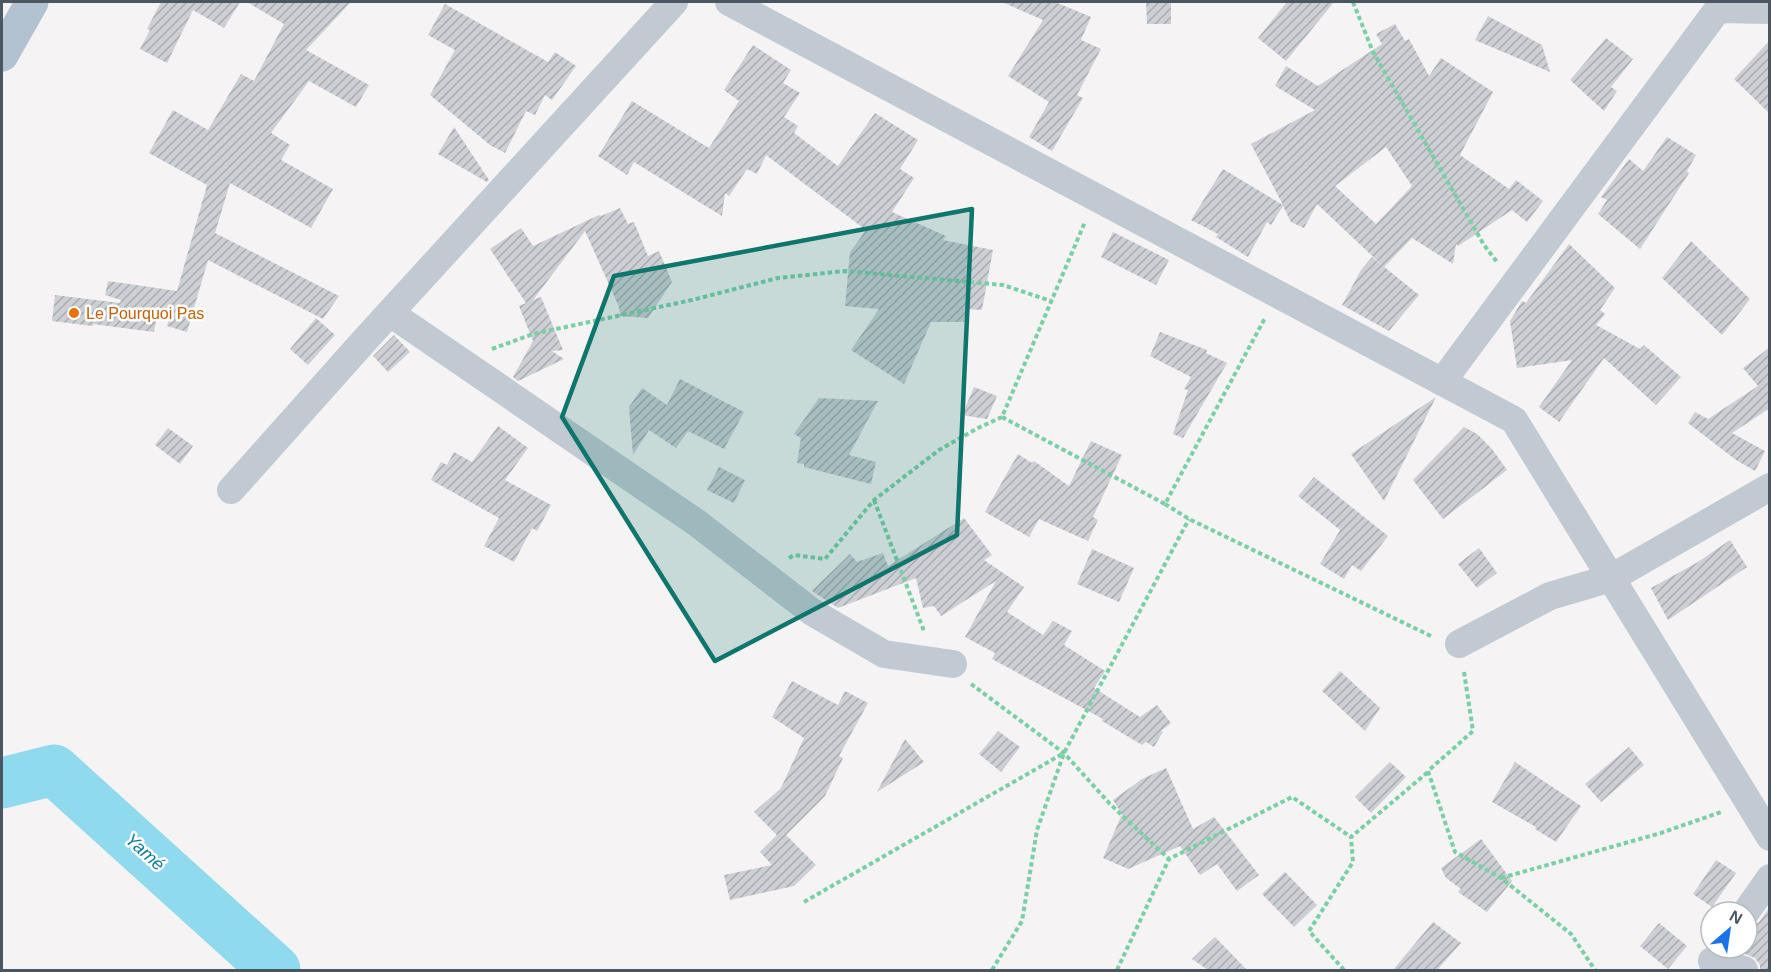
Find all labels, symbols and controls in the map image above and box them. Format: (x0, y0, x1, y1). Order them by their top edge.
place label: Le Pourquoi Pas (86, 305, 204, 322)
marker: Le Pourquoi Pas (67, 306, 81, 320)
water label: Yamé (121, 829, 169, 875)
north arrow (1699, 900, 1759, 960)
text: N (1727, 907, 1745, 928)

